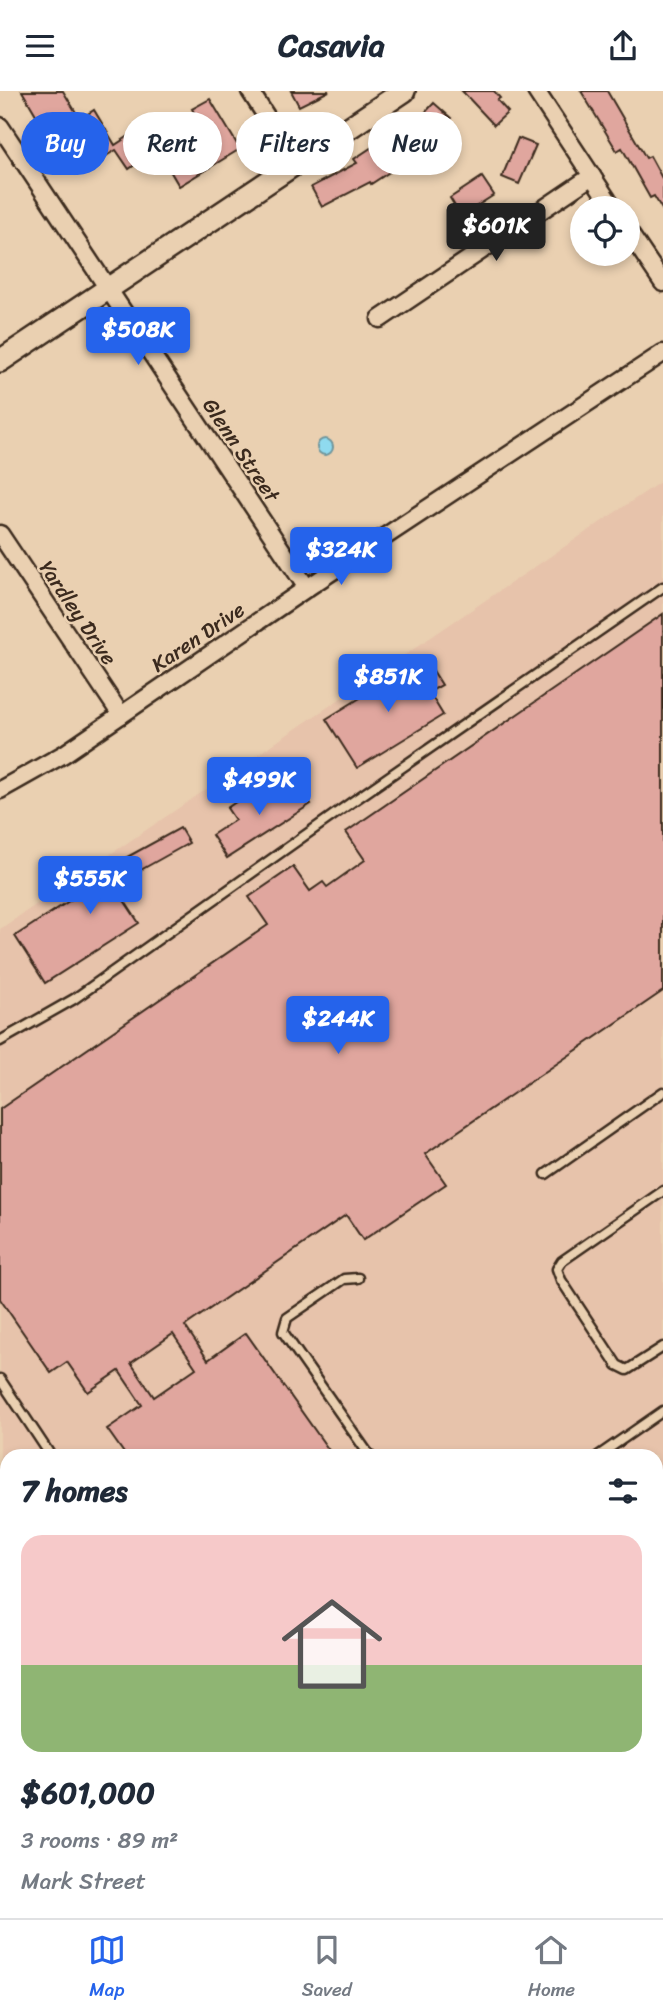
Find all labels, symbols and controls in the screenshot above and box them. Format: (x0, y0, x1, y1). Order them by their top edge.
text: Casavia (278, 17, 385, 74)
icon: menu (21, 27, 59, 65)
icon: share (604, 27, 642, 65)
chip: Buy (21, 112, 109, 175)
chip: Rent (123, 112, 222, 175)
chip: Filters (236, 112, 354, 175)
chip: New (368, 112, 462, 175)
map controls (570, 196, 640, 266)
button: locate (570, 196, 640, 266)
pin: $601K (447, 204, 545, 263)
text: $601K (463, 205, 529, 246)
pin: $508K (89, 307, 187, 367)
text: $508K (102, 309, 174, 350)
street label: Glenn Street (192, 390, 291, 511)
pin: $324K (292, 527, 390, 587)
text: $324K (306, 529, 376, 570)
street label: Yardley Drive (29, 553, 127, 674)
street label: Karen Drive (143, 591, 253, 683)
pin: $851K (339, 655, 437, 714)
text: $851K (354, 656, 422, 697)
pin: $499K (210, 757, 308, 817)
text: $499K (223, 759, 295, 800)
pin: $555K (41, 857, 139, 916)
text: $555K (54, 858, 126, 899)
pin: $244K (289, 997, 387, 1056)
text: $244K (302, 998, 374, 1039)
text: 7 homes (21, 1464, 128, 1518)
icon: filters (604, 1472, 642, 1510)
icon: home (269, 1581, 395, 1707)
text: $601,000 (21, 1766, 155, 1820)
text: 3 rooms · 89 m² (21, 1820, 178, 1861)
text: Mark Street (21, 1861, 146, 1902)
tab: Map (88, 1931, 126, 2006)
tab: Saved (302, 1931, 352, 2006)
tab: Home (528, 1931, 575, 2006)

